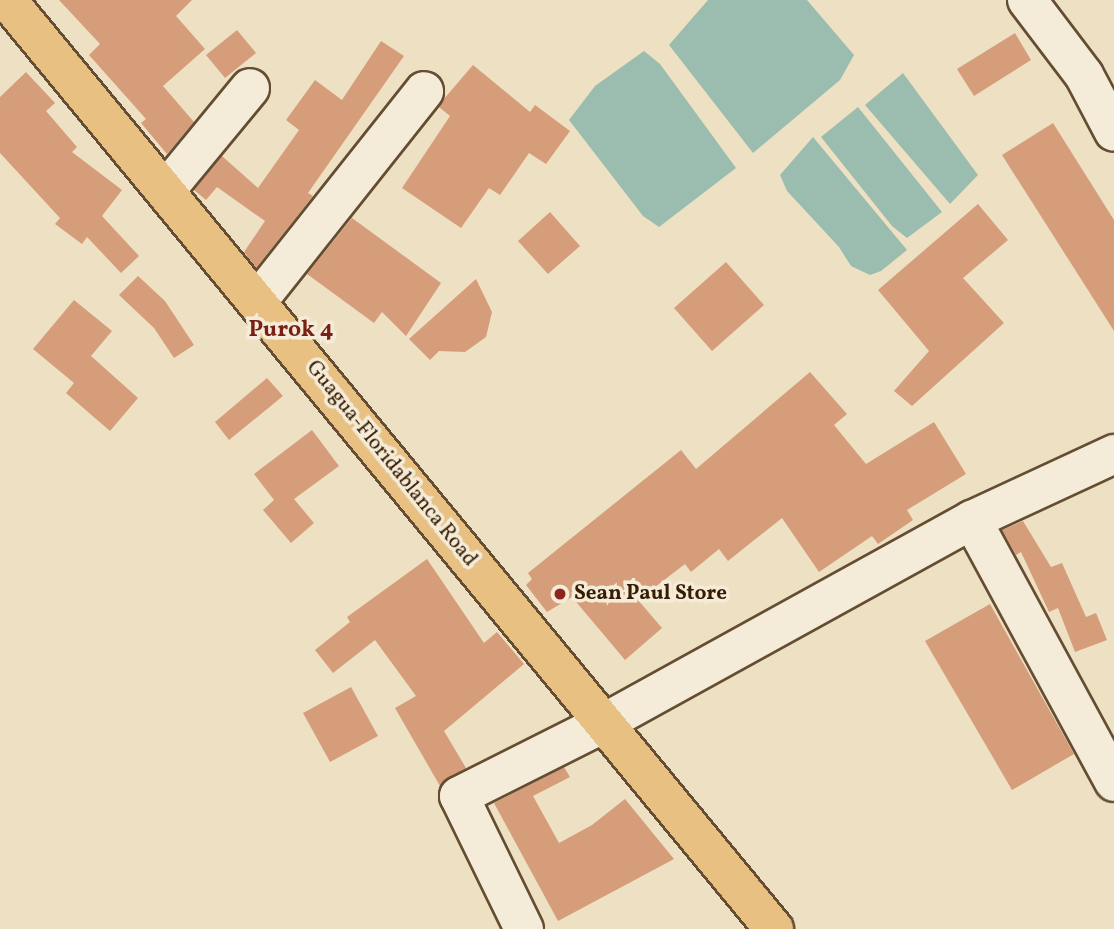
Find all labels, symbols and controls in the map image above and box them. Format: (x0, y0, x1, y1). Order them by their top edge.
district label: Purok 4 (248, 316, 334, 344)
street label: Guagua-Floridablanca Road (300, 356, 482, 572)
place label: Sean Paul Store (574, 581, 727, 607)
marker: Sean Paul Store (552, 586, 568, 602)

